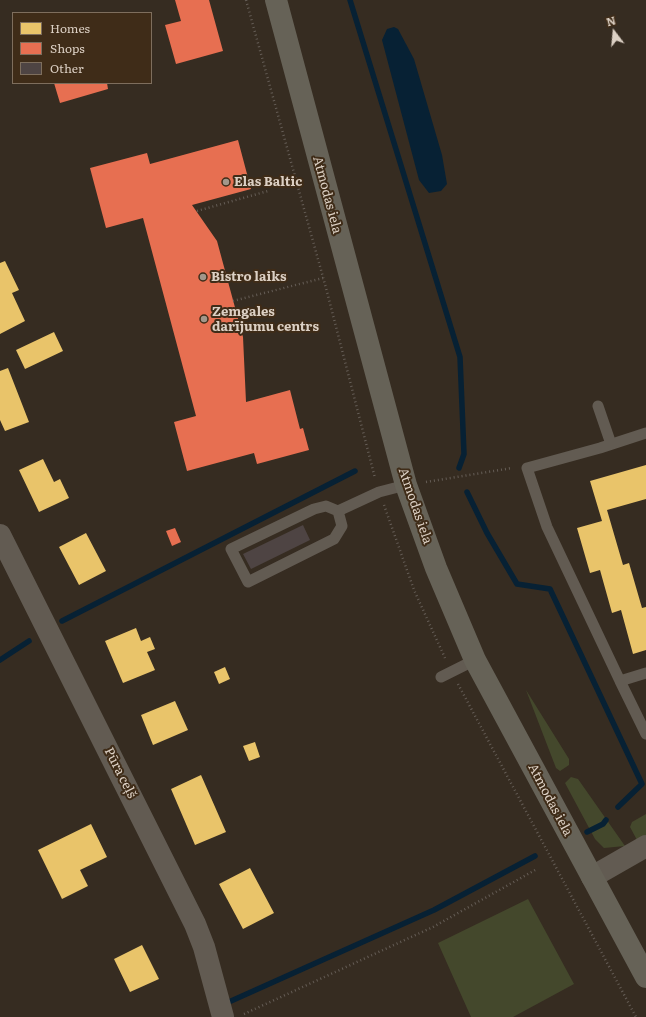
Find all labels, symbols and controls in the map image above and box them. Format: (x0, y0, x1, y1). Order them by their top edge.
legend (12, 12, 152, 84)
north arrow (594, 12, 634, 52)
text: N (604, 12, 617, 29)
text: Homes (50, 19, 90, 37)
text: Shops (50, 39, 85, 57)
text: Other (50, 59, 84, 77)
street label: Atmodas iela (309, 155, 345, 235)
place label: Elas Baltic (234, 174, 302, 190)
marker: Elas Baltic (221, 177, 231, 187)
place label: Bistro laiks (211, 269, 286, 285)
marker: Bistro laiks (198, 272, 208, 282)
place label: Zemgales darījumu centrs (212, 304, 319, 335)
marker: Zemgales darījumu centrs (199, 314, 209, 324)
street label: Atmodas iela (395, 466, 435, 546)
street label: Pūra ceļš (101, 745, 139, 801)
street label: Atmodas iela (524, 761, 576, 839)

